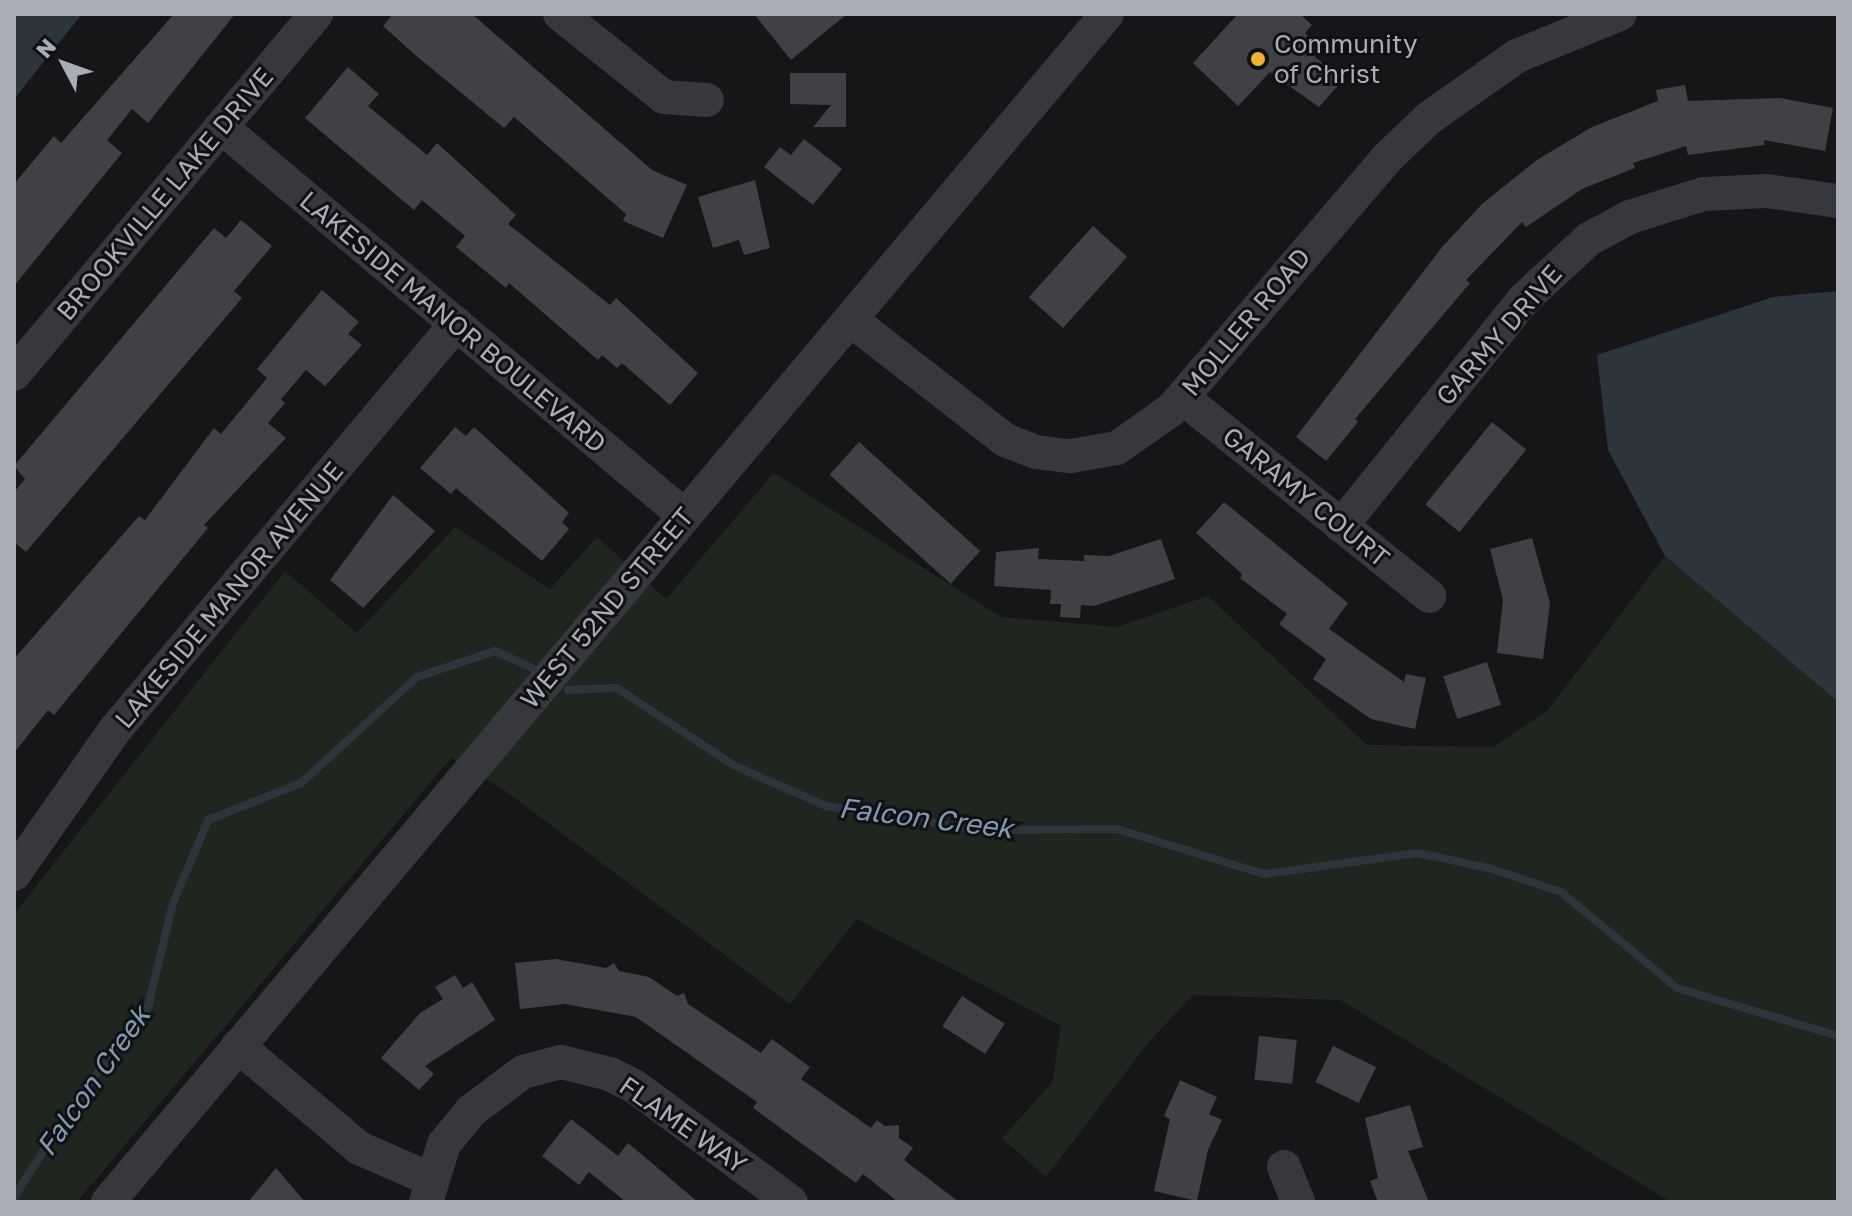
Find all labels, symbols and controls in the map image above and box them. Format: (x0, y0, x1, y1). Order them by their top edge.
north arrow (24, 24, 104, 104)
place label: Community of Christ (1274, 28, 1417, 90)
text: N (30, 33, 61, 63)
marker: Community of Christ (1249, 50, 1267, 68)
street label: BROOKVILLE LAKE DRIVE (50, 61, 280, 327)
street label: LAKESIDE MANOR BOULEVARD (294, 185, 612, 459)
street label: MOLLER ROAD (1175, 242, 1317, 402)
street label: GARMY DRIVE (1430, 258, 1568, 412)
street label: GARAMY COURT (1216, 420, 1396, 574)
street label: LAKESIDE MANOR AVENUE (108, 455, 350, 735)
street label: WEST 52ND STREET (514, 501, 700, 715)
water label: Falcon Creek (837, 791, 1015, 845)
water label: Falcon Creek (29, 1000, 157, 1162)
street label: FLAME WAY (613, 1070, 753, 1180)

